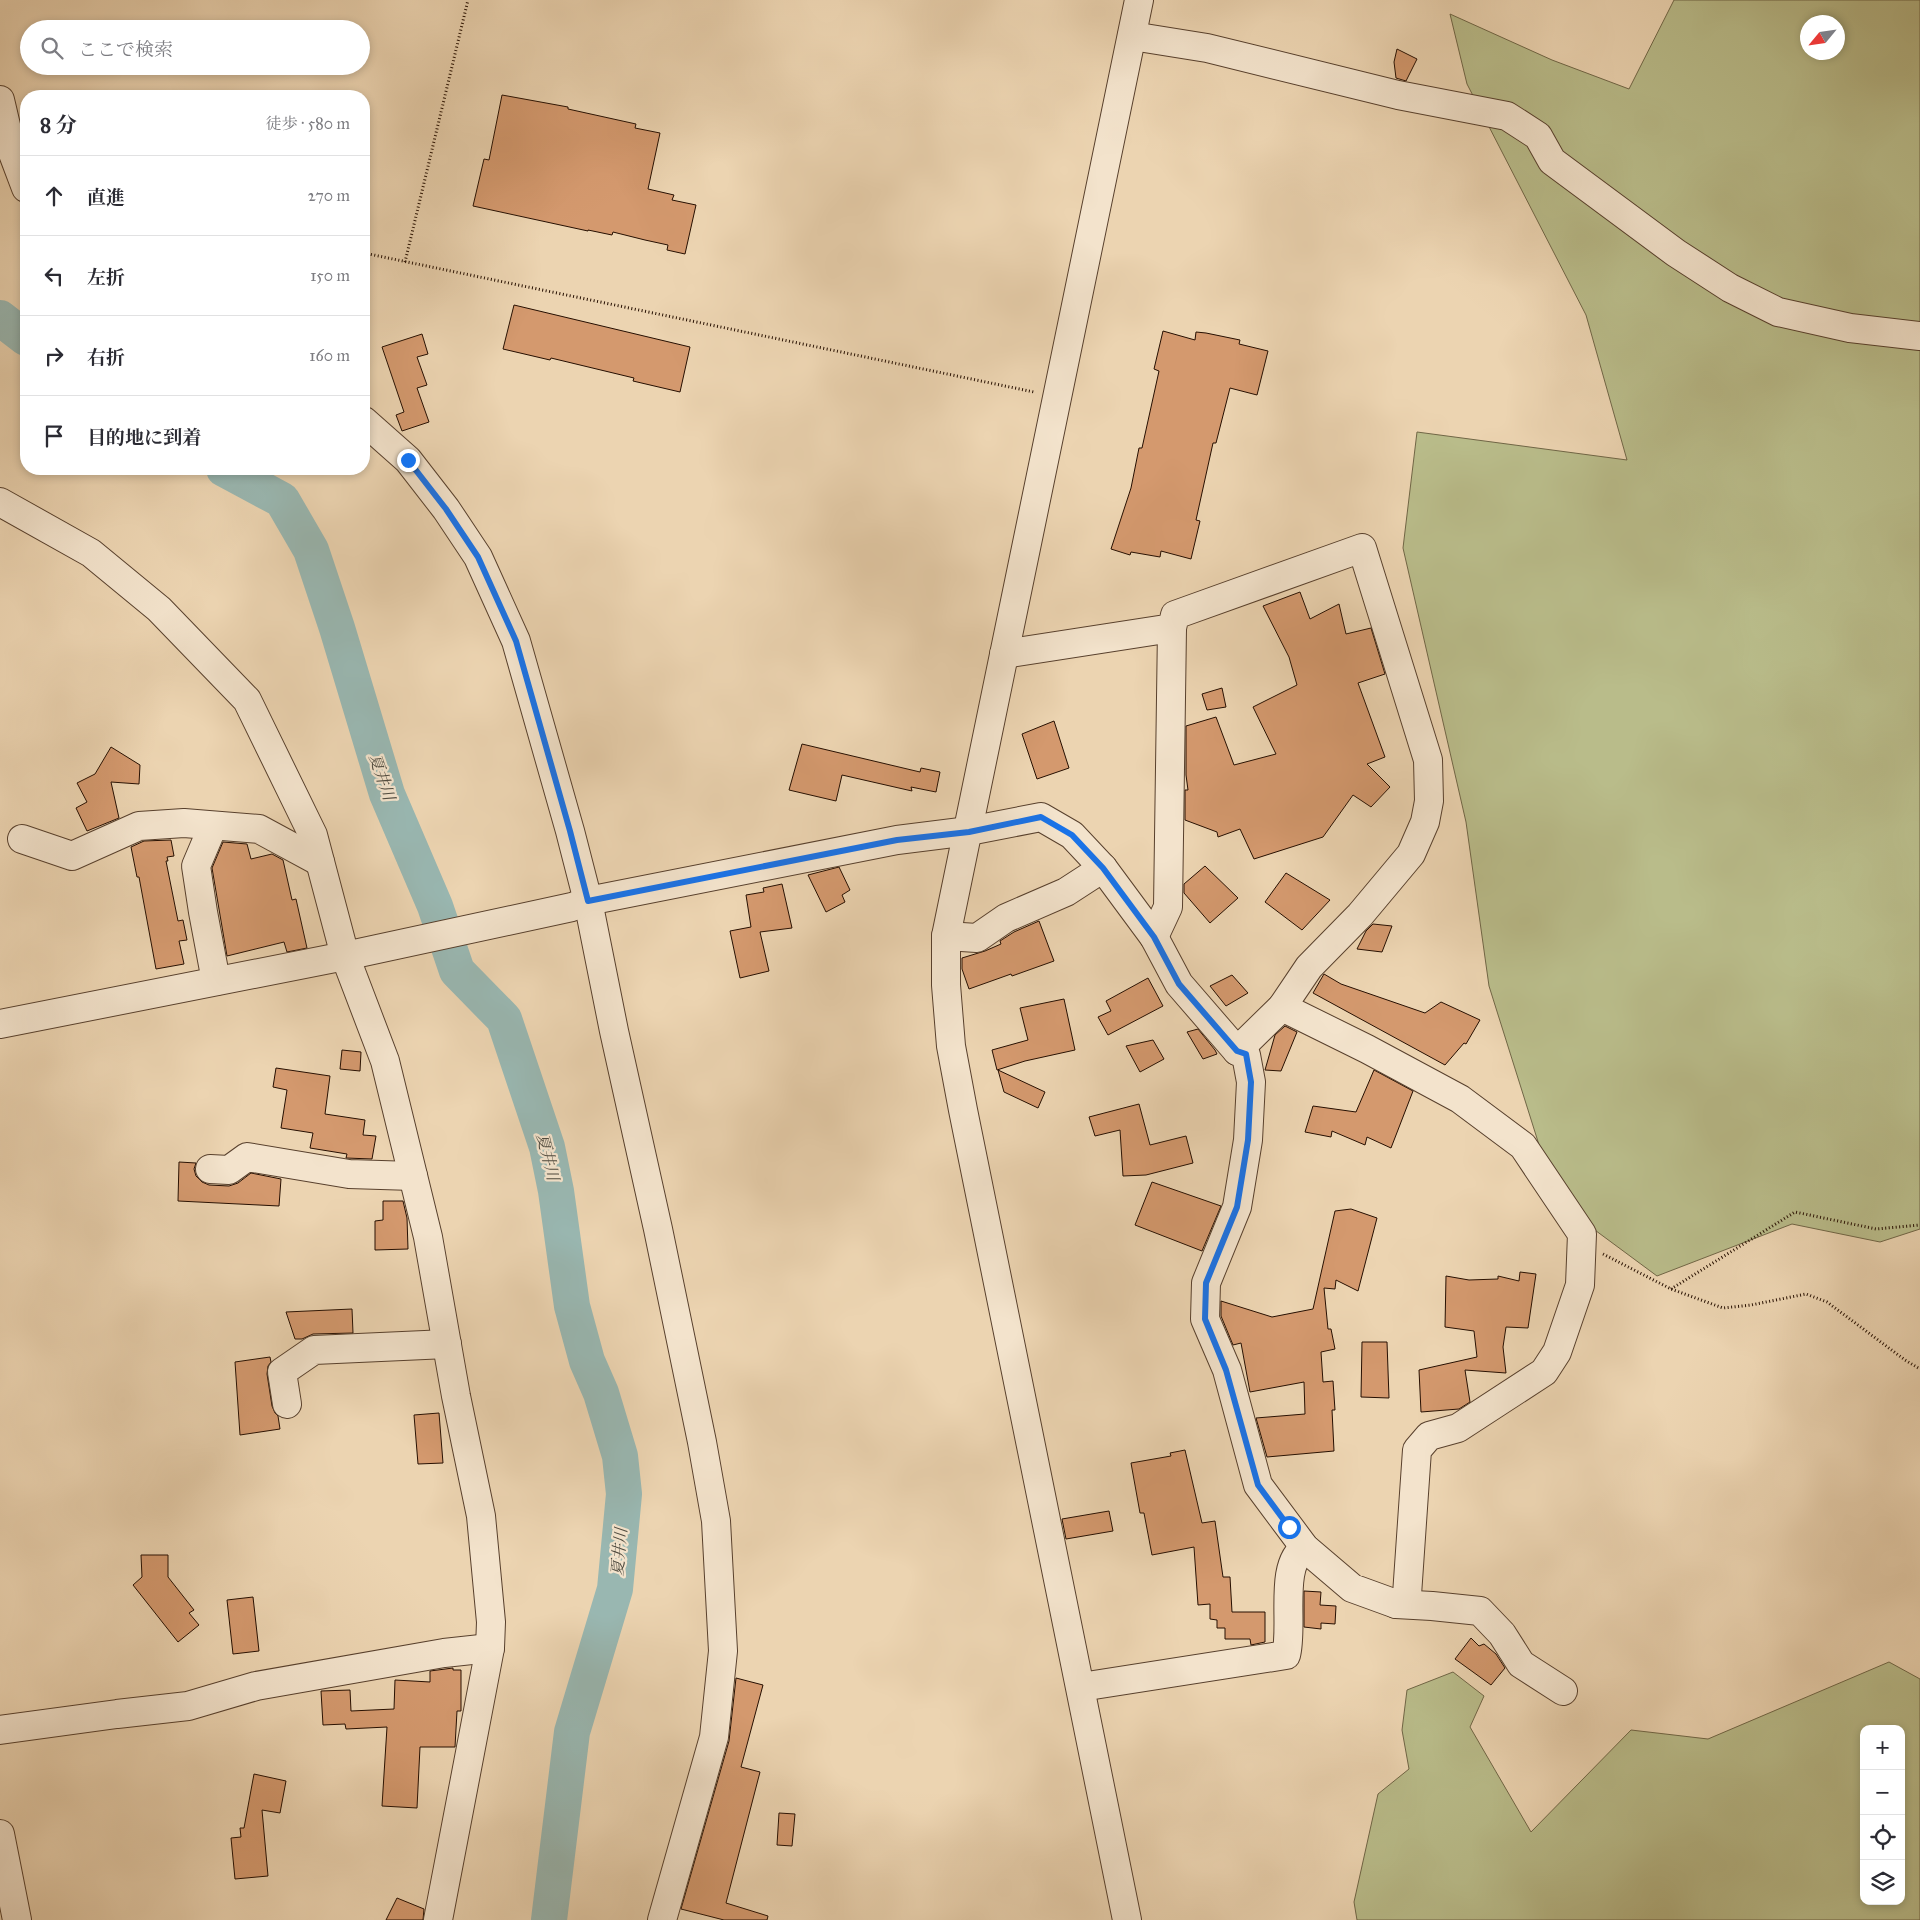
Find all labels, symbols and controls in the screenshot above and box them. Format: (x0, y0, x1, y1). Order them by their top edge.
north arrow (1800, 15, 1845, 60)
search box (20, 20, 370, 75)
icon: search (38, 34, 66, 62)
text: ここで検索 (78, 38, 173, 61)
text: 8 分 (40, 112, 77, 138)
text: 徒歩 · 580 m (265, 114, 350, 133)
icon: ahead (40, 182, 68, 210)
text: 直進 (87, 186, 125, 209)
text: 270 m (308, 186, 350, 205)
icon: left (40, 262, 68, 290)
text: 左折 (87, 266, 125, 289)
text: 150 m (310, 266, 350, 285)
icon: right (40, 342, 68, 370)
text: 右折 (87, 346, 125, 369)
text: 160 m (309, 346, 350, 365)
icon: arrive (40, 422, 68, 450)
text: 目的地に到着 (87, 426, 201, 449)
route end (397, 449, 420, 472)
water label: 夏井川 (365, 751, 399, 805)
water label: 夏井川 (533, 1131, 564, 1185)
route start (1278, 1516, 1301, 1539)
water label: 夏井川 (607, 1525, 631, 1577)
map controls (1860, 1725, 1905, 1905)
button: + (1860, 1725, 1905, 1770)
button: − (1860, 1770, 1905, 1815)
button: locate (1860, 1815, 1905, 1860)
button: layers (1860, 1860, 1905, 1905)

